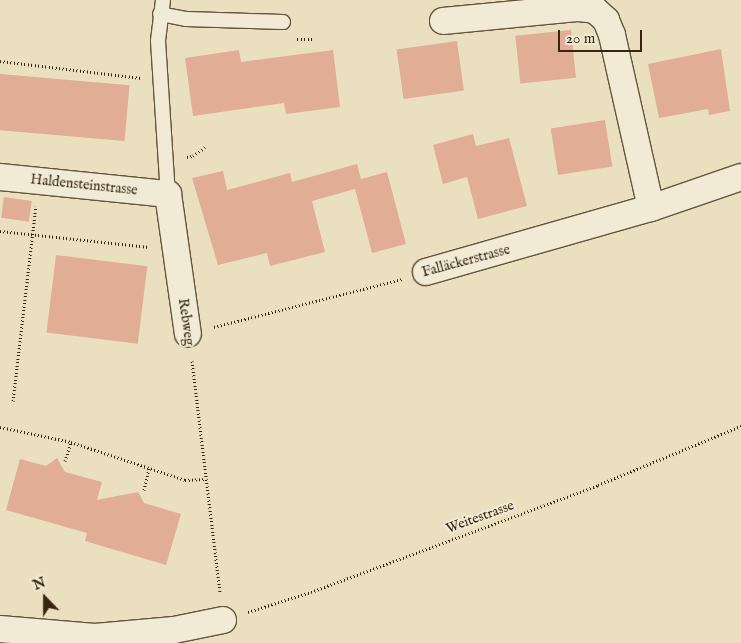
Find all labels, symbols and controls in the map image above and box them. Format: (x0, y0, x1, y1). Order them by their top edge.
scale bar (561, 20, 645, 52)
text: 20 m (566, 29, 595, 48)
street label: Haldensteinstrasse (30, 171, 138, 199)
street label: Falläckerstrasse (420, 241, 512, 281)
street label: Rebweg (174, 297, 198, 347)
street label: Weitestrasse (444, 497, 516, 537)
north arrow (20, 573, 70, 623)
text: N (30, 573, 48, 595)

